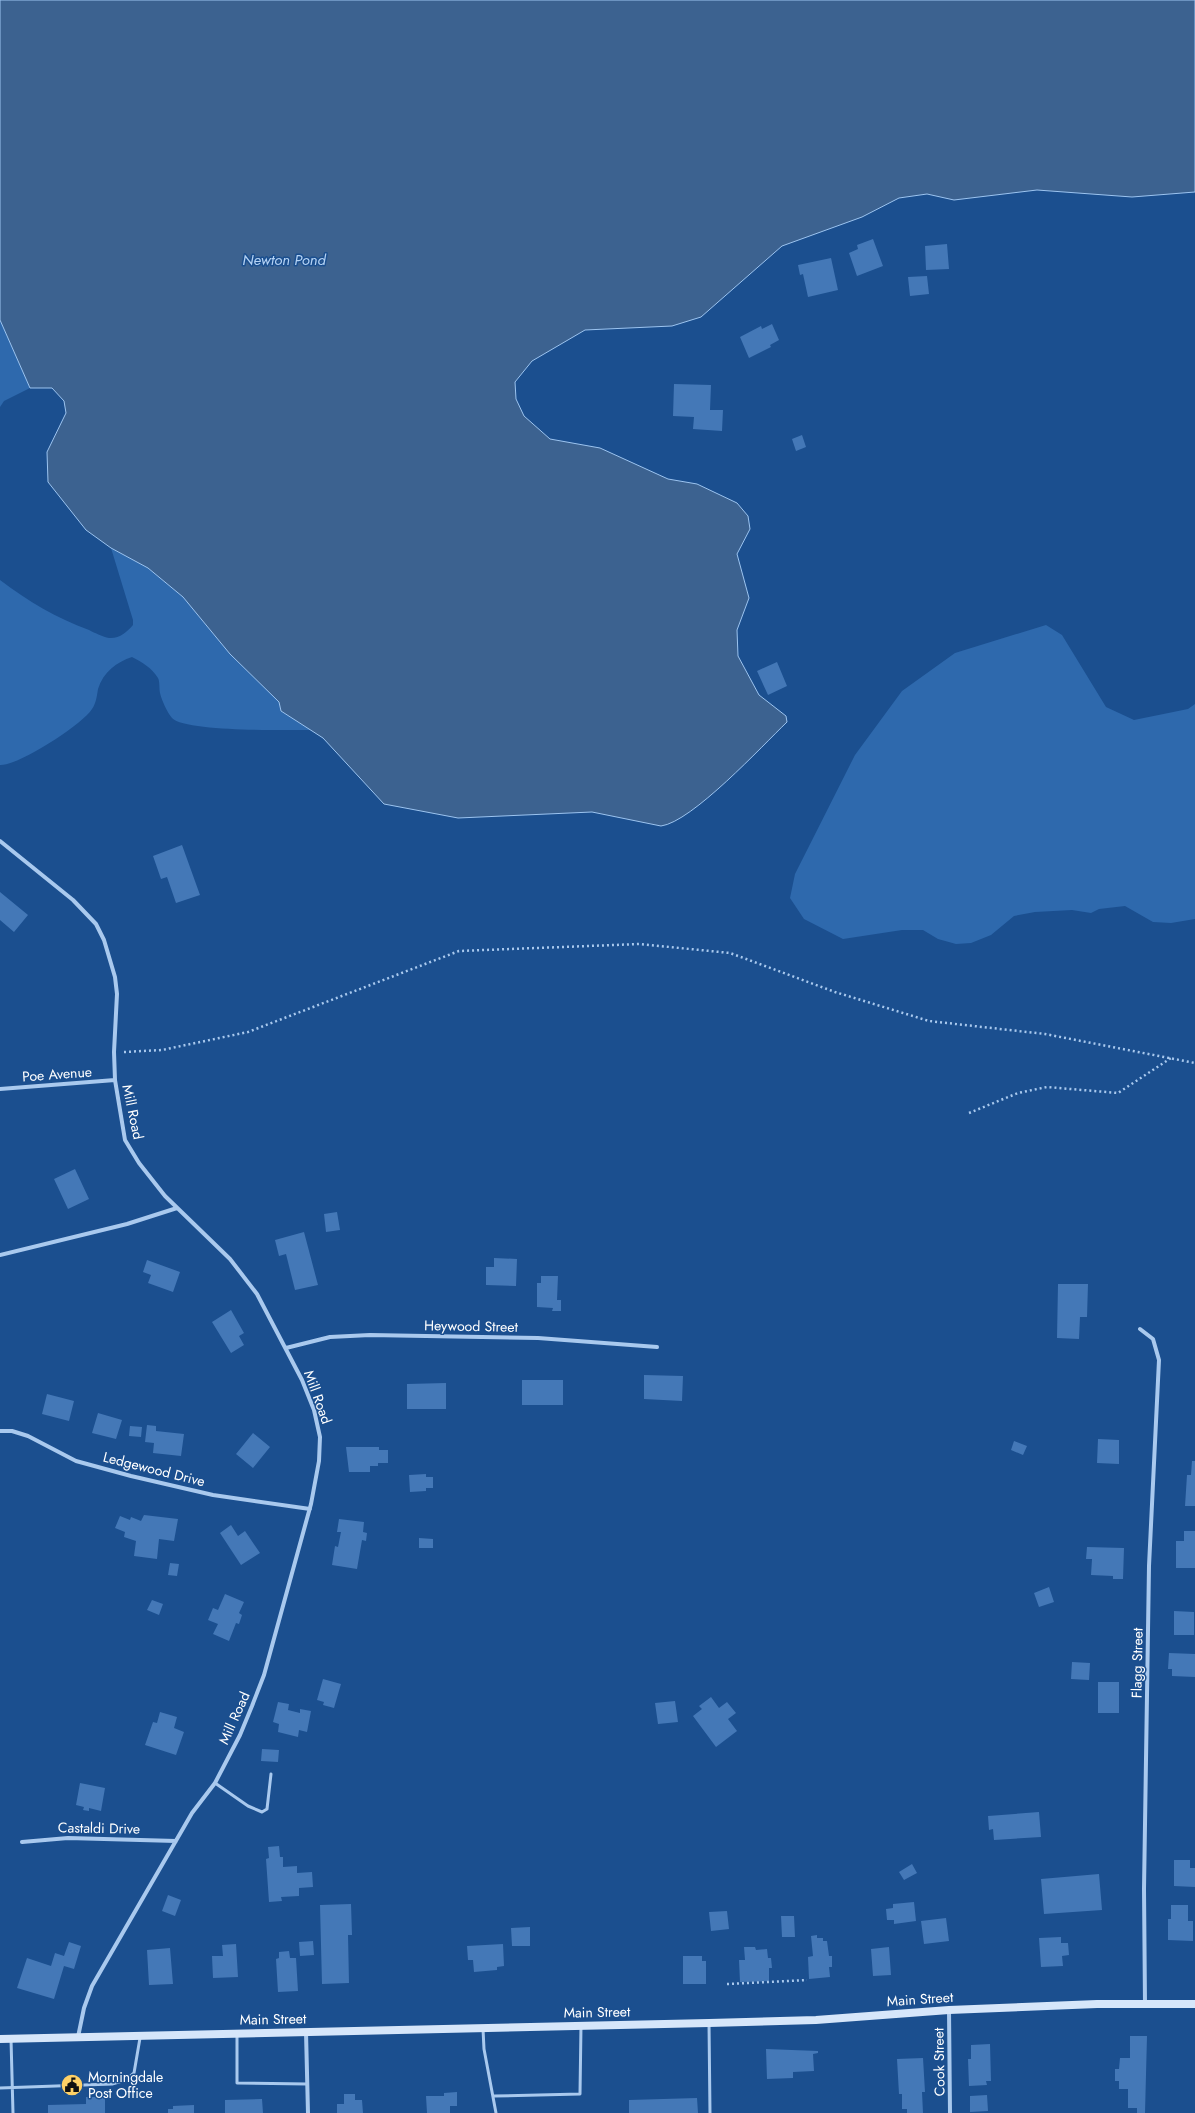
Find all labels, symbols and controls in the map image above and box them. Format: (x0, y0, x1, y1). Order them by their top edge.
water label: Newton Pond (242, 249, 326, 271)
street label: Poe Avenue (21, 1062, 93, 1086)
street label: Mill Road (117, 1083, 149, 1141)
street label: Heywood Street (424, 1315, 519, 1337)
street label: Mill Road (299, 1367, 337, 1427)
street label: Ledgewood Drive (101, 1447, 207, 1491)
street label: Flagg Street (1126, 1627, 1148, 1698)
street label: Mill Road (214, 1688, 254, 1748)
street label: Castaldi Drive (58, 1817, 140, 1839)
street label: Main Street (886, 1987, 955, 2011)
street label: Main Street (563, 2001, 631, 2023)
street label: Main Street (239, 2008, 307, 2030)
street label: Cook Street (928, 2027, 950, 2096)
place label: Morningdale Post Office (88, 2067, 163, 2103)
public building icon: Morningdale Post Office (59, 2072, 85, 2098)

